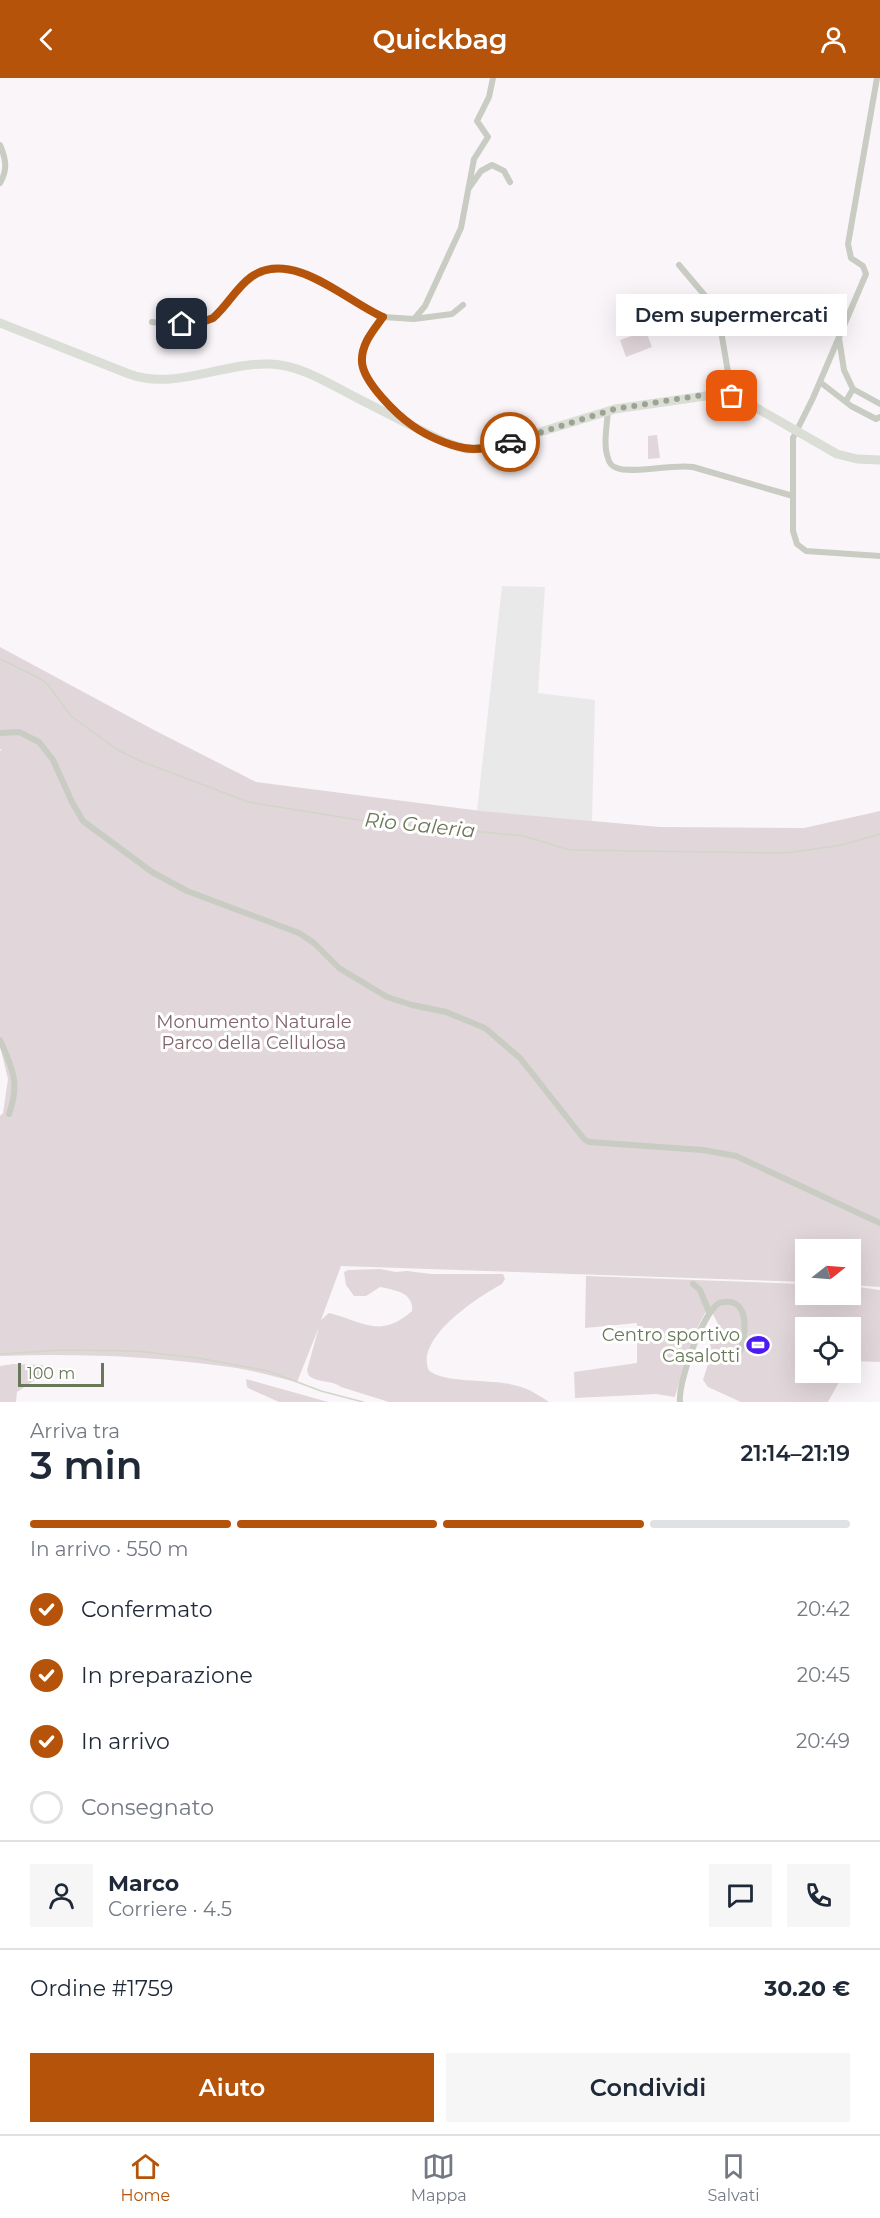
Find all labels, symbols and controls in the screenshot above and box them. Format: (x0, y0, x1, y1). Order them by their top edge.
icon: back (30, 23, 63, 56)
text: Quickbag (372, 23, 508, 56)
icon: person (817, 23, 850, 56)
callout: Dem supermercati (616, 294, 848, 336)
pin (156, 298, 207, 349)
text: Dem supermercati (635, 303, 828, 327)
icon: home (165, 307, 198, 340)
pin (706, 370, 757, 421)
icon: bag (715, 379, 748, 412)
courier (480, 412, 540, 472)
icon: car (494, 426, 527, 459)
water label: Rio Galeria (364, 807, 476, 843)
park label: Monumento Naturale Parco della Cellulosa (156, 1011, 352, 1054)
north arrow (795, 1239, 861, 1305)
map controls (795, 1239, 861, 1383)
button: locate (795, 1317, 861, 1383)
place label: Centro sportivo Casalotti (602, 1324, 740, 1367)
sports icon: Centro sportivo Casalotti (745, 1332, 771, 1358)
scale bar (18, 1360, 104, 1388)
text: 100 m (27, 1364, 75, 1383)
text: Arriva tra (30, 1419, 120, 1443)
text: 21:14–21:19 (741, 1440, 850, 1467)
text: 3 min (30, 1441, 143, 1489)
text: In arrivo · 550 m (30, 1537, 189, 1561)
icon: check (30, 1593, 63, 1626)
text: Confermato (81, 1596, 213, 1623)
text: 20:42 (797, 1597, 850, 1621)
icon: check (30, 1659, 63, 1692)
text: In preparazione (81, 1662, 253, 1689)
text: 20:45 (797, 1663, 850, 1687)
icon: check (30, 1725, 63, 1758)
text: In arrivo (81, 1728, 170, 1755)
text: 20:49 (796, 1729, 850, 1753)
text: Consegnato (81, 1794, 214, 1821)
button: person (30, 1864, 93, 1927)
button: chat (709, 1864, 772, 1927)
button: phone (787, 1864, 850, 1927)
text: Marco (108, 1870, 179, 1897)
text: Corriere · 4.5 (108, 1897, 232, 1921)
text: Ordine #1759 (30, 1975, 173, 2002)
text: 30.20 € (764, 1975, 850, 2002)
button: Aiuto (30, 2053, 434, 2122)
button: Condividi (446, 2053, 850, 2122)
tab: Home (120, 2150, 170, 2205)
tab: Mappa (411, 2150, 467, 2205)
tab: Salvati (707, 2150, 760, 2205)

